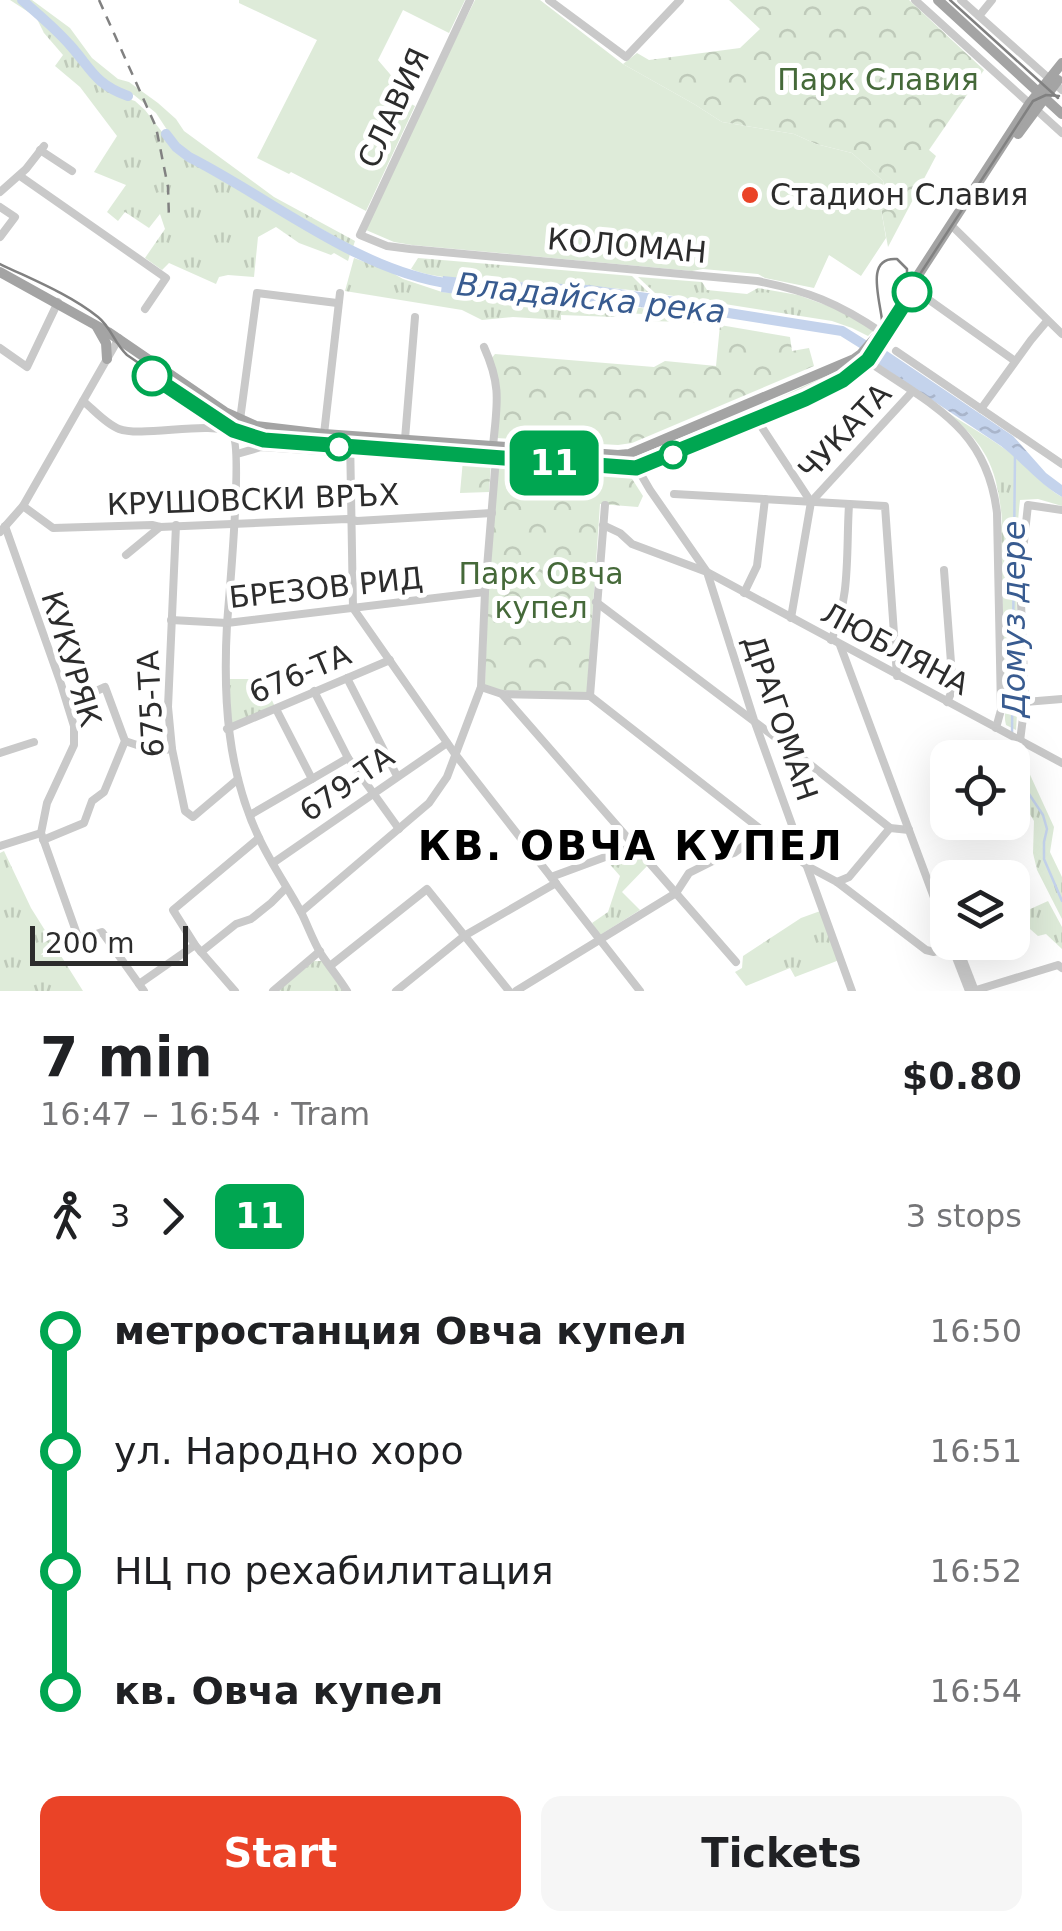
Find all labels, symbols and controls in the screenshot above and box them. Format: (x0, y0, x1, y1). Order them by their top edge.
street label: СЛАВИЯ (351, 42, 436, 173)
park label: Парк Славия (777, 62, 979, 97)
place label: Стадион Славия (770, 177, 1028, 212)
marker: Стадион Славия (739, 184, 761, 206)
street label: КОЛОМАН (546, 221, 708, 270)
water label: Владайска река (455, 265, 727, 331)
unlabelled marker (893, 273, 931, 311)
unlabelled marker (133, 357, 171, 395)
street label: ЧУКАТА (791, 376, 899, 487)
line badge: 11 (509, 430, 599, 496)
unlabelled marker (326, 434, 352, 460)
unlabelled marker (660, 442, 686, 468)
text: 11 (530, 443, 578, 483)
street label: КРУШОВСКИ ВРЪХ (106, 477, 400, 522)
water label: Домуз дере (995, 521, 1033, 719)
park label: Парк Овча купел (458, 556, 624, 625)
street label: БРЕЗОВ РИД (227, 560, 425, 615)
street label: КУКУРЯК (34, 587, 109, 731)
street label: ЛЮБЛЯНА (815, 595, 975, 702)
street label: ДРАГОМАН (736, 630, 825, 805)
street label: 676-ТА (244, 636, 356, 711)
street label: 675-ТА (130, 649, 171, 758)
street label: 679-ТА (293, 738, 401, 829)
map controls (930, 740, 1030, 960)
button: locate (930, 740, 1030, 840)
district label: КВ. ОВЧА КУПЕЛ (418, 823, 844, 869)
button: layers (930, 860, 1030, 960)
scale bar (30, 921, 188, 966)
text: 200 m (45, 927, 135, 960)
text: 7 min (40, 1025, 213, 1089)
text: $0.80 (902, 1054, 1022, 1098)
text: 16:47 – 16:54 · Tram (40, 1095, 370, 1133)
icon: walk (40, 1189, 95, 1244)
icon: forward (145, 1189, 200, 1244)
text: 11 (235, 1196, 284, 1236)
text: 3 (110, 1197, 130, 1235)
text: 3 stops (906, 1197, 1022, 1235)
text: метростанция Овча купел (114, 1309, 687, 1353)
text: 16:50 (930, 1312, 1022, 1350)
text: ул. Народно хоро (114, 1429, 464, 1473)
text: 16:51 (930, 1432, 1022, 1470)
text: НЦ по рехабилитация (114, 1549, 554, 1593)
text: 16:52 (930, 1552, 1022, 1590)
text: кв. Овча купел (114, 1669, 443, 1713)
text: 16:54 (930, 1672, 1022, 1710)
button: Start (40, 1796, 521, 1911)
button: Tickets (541, 1796, 1022, 1911)

